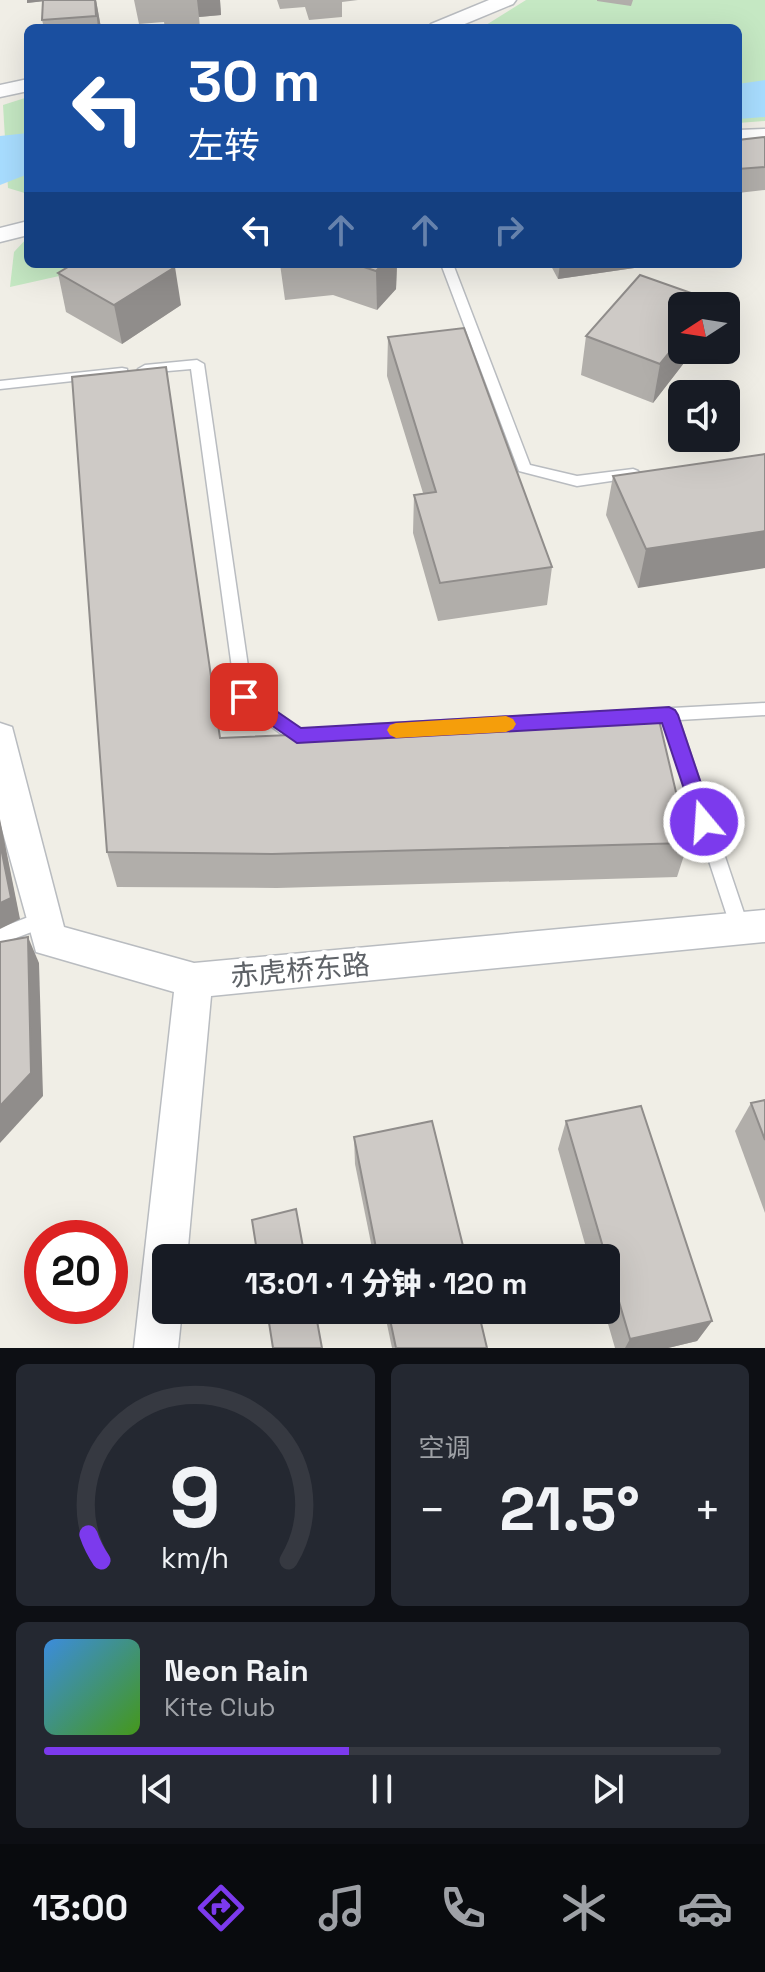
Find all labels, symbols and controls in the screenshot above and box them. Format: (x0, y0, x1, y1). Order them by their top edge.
text: 30 m (188, 46, 320, 117)
icon: left (56, 56, 160, 160)
text: 左转 (188, 123, 260, 169)
icon: left (235, 208, 279, 252)
icon: ahead (319, 208, 363, 252)
icon: ahead (403, 208, 447, 252)
icon: right (487, 208, 531, 252)
north arrow (668, 292, 740, 364)
map controls (668, 292, 740, 452)
button: sound (668, 380, 740, 452)
pin (210, 663, 278, 731)
icon: arrive (222, 675, 266, 719)
position arrow (662, 780, 746, 864)
street label: 赤虎桥东路 (229, 946, 371, 994)
speed limit sign: 20 (24, 1220, 128, 1324)
text: 13:01 · 1 分钟 · 120 m (245, 1264, 527, 1303)
text: 空调 (419, 1431, 471, 1465)
text: 9 (170, 1445, 221, 1551)
text: 21.5° (500, 1471, 640, 1548)
text: − (419, 1482, 446, 1538)
text: + (694, 1482, 721, 1538)
text: km/h (161, 1540, 229, 1576)
text: Neon Rain (164, 1651, 309, 1690)
text: Kite Club (164, 1690, 276, 1724)
icon: previous (135, 1767, 179, 1811)
icon: pause (360, 1767, 404, 1811)
icon: next (586, 1767, 630, 1811)
icon: directions (193, 1880, 249, 1936)
icon: music (314, 1880, 370, 1936)
icon: phone (435, 1880, 491, 1936)
icon: climate (556, 1880, 612, 1936)
icon: car (677, 1880, 733, 1936)
text: 13:00 (32, 1885, 128, 1931)

